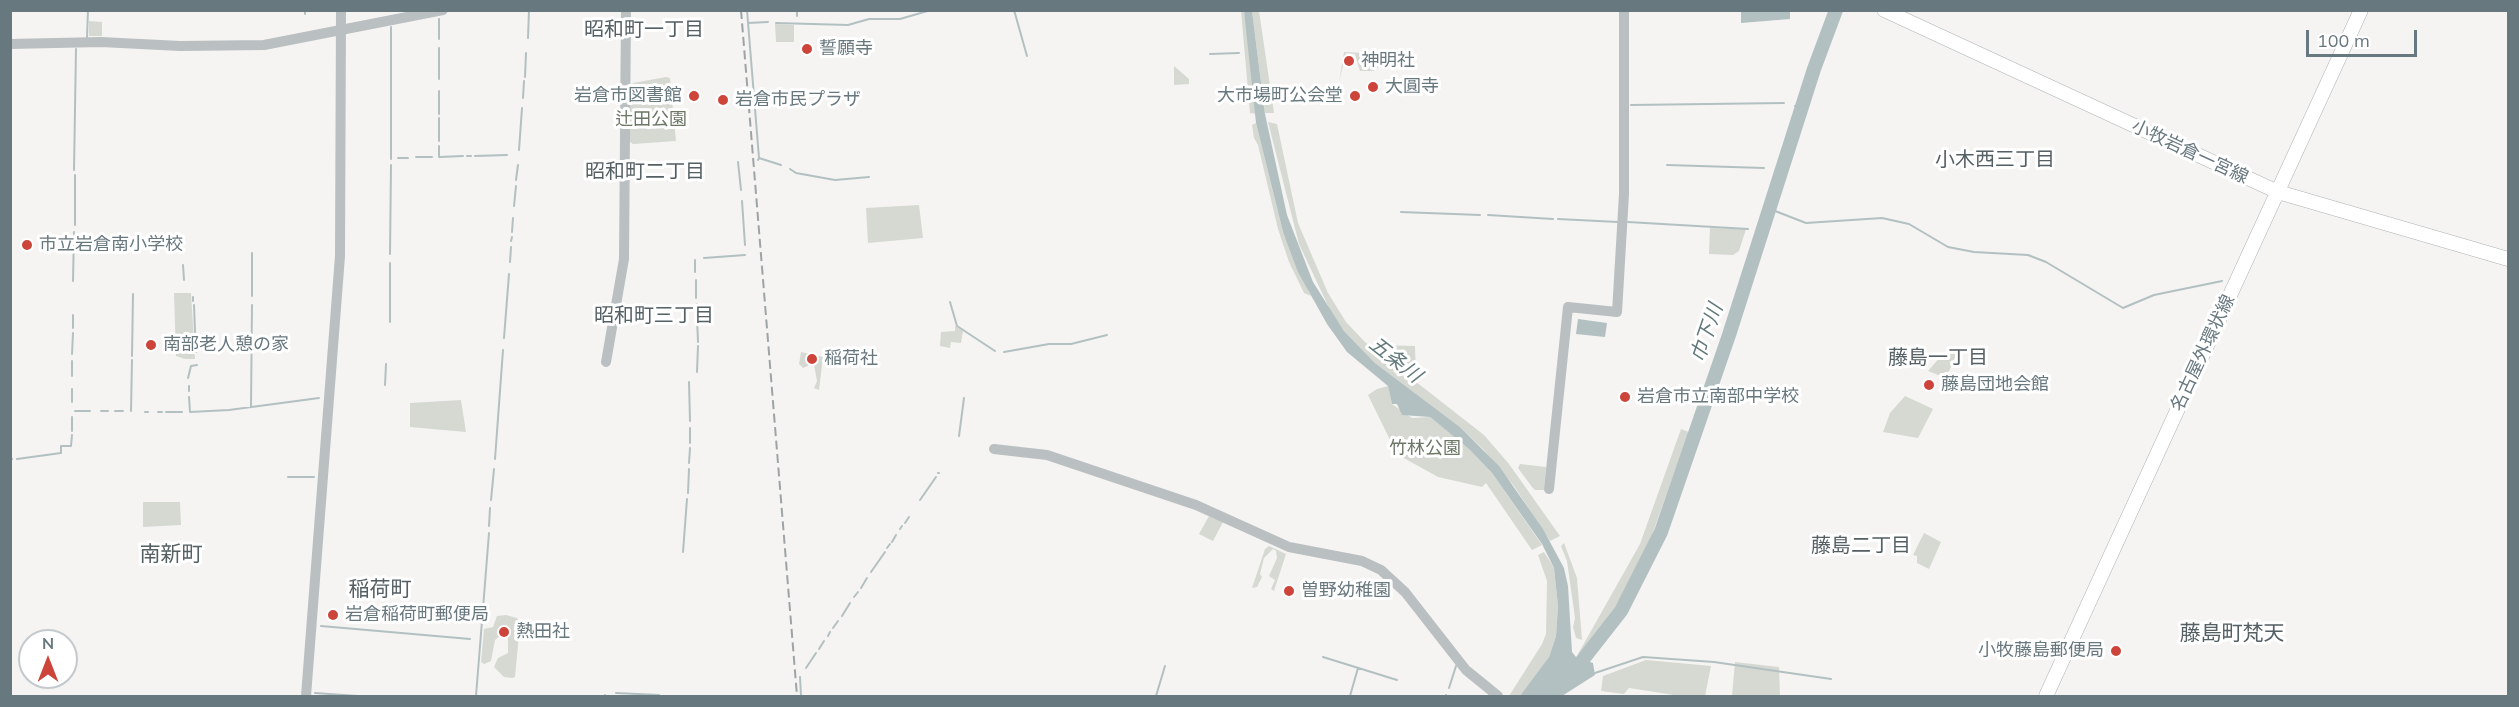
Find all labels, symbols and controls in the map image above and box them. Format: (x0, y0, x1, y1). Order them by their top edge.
district label: 昭和町一丁目 (584, 18, 704, 42)
scale bar (2309, 18, 2420, 56)
text: 100 m (2317, 29, 2370, 52)
place label: 誓願寺 (819, 38, 873, 60)
marker: 誓願寺 (800, 42, 814, 56)
place label: 神明社 (1361, 50, 1415, 72)
marker: 神明社 (1342, 54, 1356, 68)
place label: 大圓寺 (1385, 76, 1439, 98)
marker: 大圓寺 (1366, 80, 1380, 94)
place label: 岩倉市図書館 (574, 85, 682, 107)
place label: 大市場町公会堂 (1217, 85, 1343, 107)
marker: 岩倉市図書館 (687, 89, 701, 103)
place label: 岩倉市民プラザ (735, 89, 861, 111)
marker: 大市場町公会堂 (1348, 89, 1362, 103)
marker: 岩倉市民プラザ (716, 93, 730, 107)
park label: 辻田公園 (615, 109, 687, 131)
street label: 小牧岩倉一宮線 (2128, 116, 2252, 188)
district label: 小木西三丁目 (1935, 148, 2055, 172)
district label: 昭和町二丁目 (585, 160, 705, 184)
place label: 市立岩倉南小学校 (39, 234, 183, 256)
marker: 市立岩倉南小学校 (20, 238, 34, 252)
street label: 名古屋外環状線 (2167, 291, 2239, 415)
water label: 巾下川 (1686, 301, 1728, 365)
district label: 昭和町三丁目 (594, 304, 714, 328)
water label: 五条川 (1364, 332, 1426, 388)
place label: 南部老人憩の家 (163, 334, 289, 356)
marker: 南部老人憩の家 (144, 338, 158, 352)
district label: 藤島一丁目 (1888, 346, 1988, 370)
place label: 稲荷社 (824, 348, 878, 370)
marker: 稲荷社 (805, 352, 819, 366)
place label: 藤島団地会館 (1941, 374, 2049, 396)
marker: 藤島団地会館 (1922, 378, 1936, 392)
place label: 岩倉市立南部中学校 (1637, 386, 1799, 408)
marker: 岩倉市立南部中学校 (1618, 390, 1632, 404)
park label: 竹林公園 (1389, 438, 1461, 460)
district label: 藤島二丁目 (1811, 534, 1911, 558)
district label: 南新町 (140, 542, 202, 568)
district label: 稲荷町 (349, 577, 411, 603)
place label: 曽野幼稚園 (1301, 580, 1391, 602)
marker: 曽野幼稚園 (1282, 584, 1296, 598)
place label: 岩倉稲荷町郵便局 (345, 604, 489, 626)
marker: 岩倉稲荷町郵便局 (326, 608, 340, 622)
place label: 熱田社 (516, 621, 570, 643)
district label: 藤島町梵天 (2180, 621, 2284, 647)
marker: 熱田社 (497, 625, 511, 639)
north arrow (18, 629, 78, 689)
text: N (42, 633, 54, 653)
place label: 小牧藤島郵便局 (1978, 640, 2104, 662)
marker: 小牧藤島郵便局 (2109, 644, 2123, 658)

